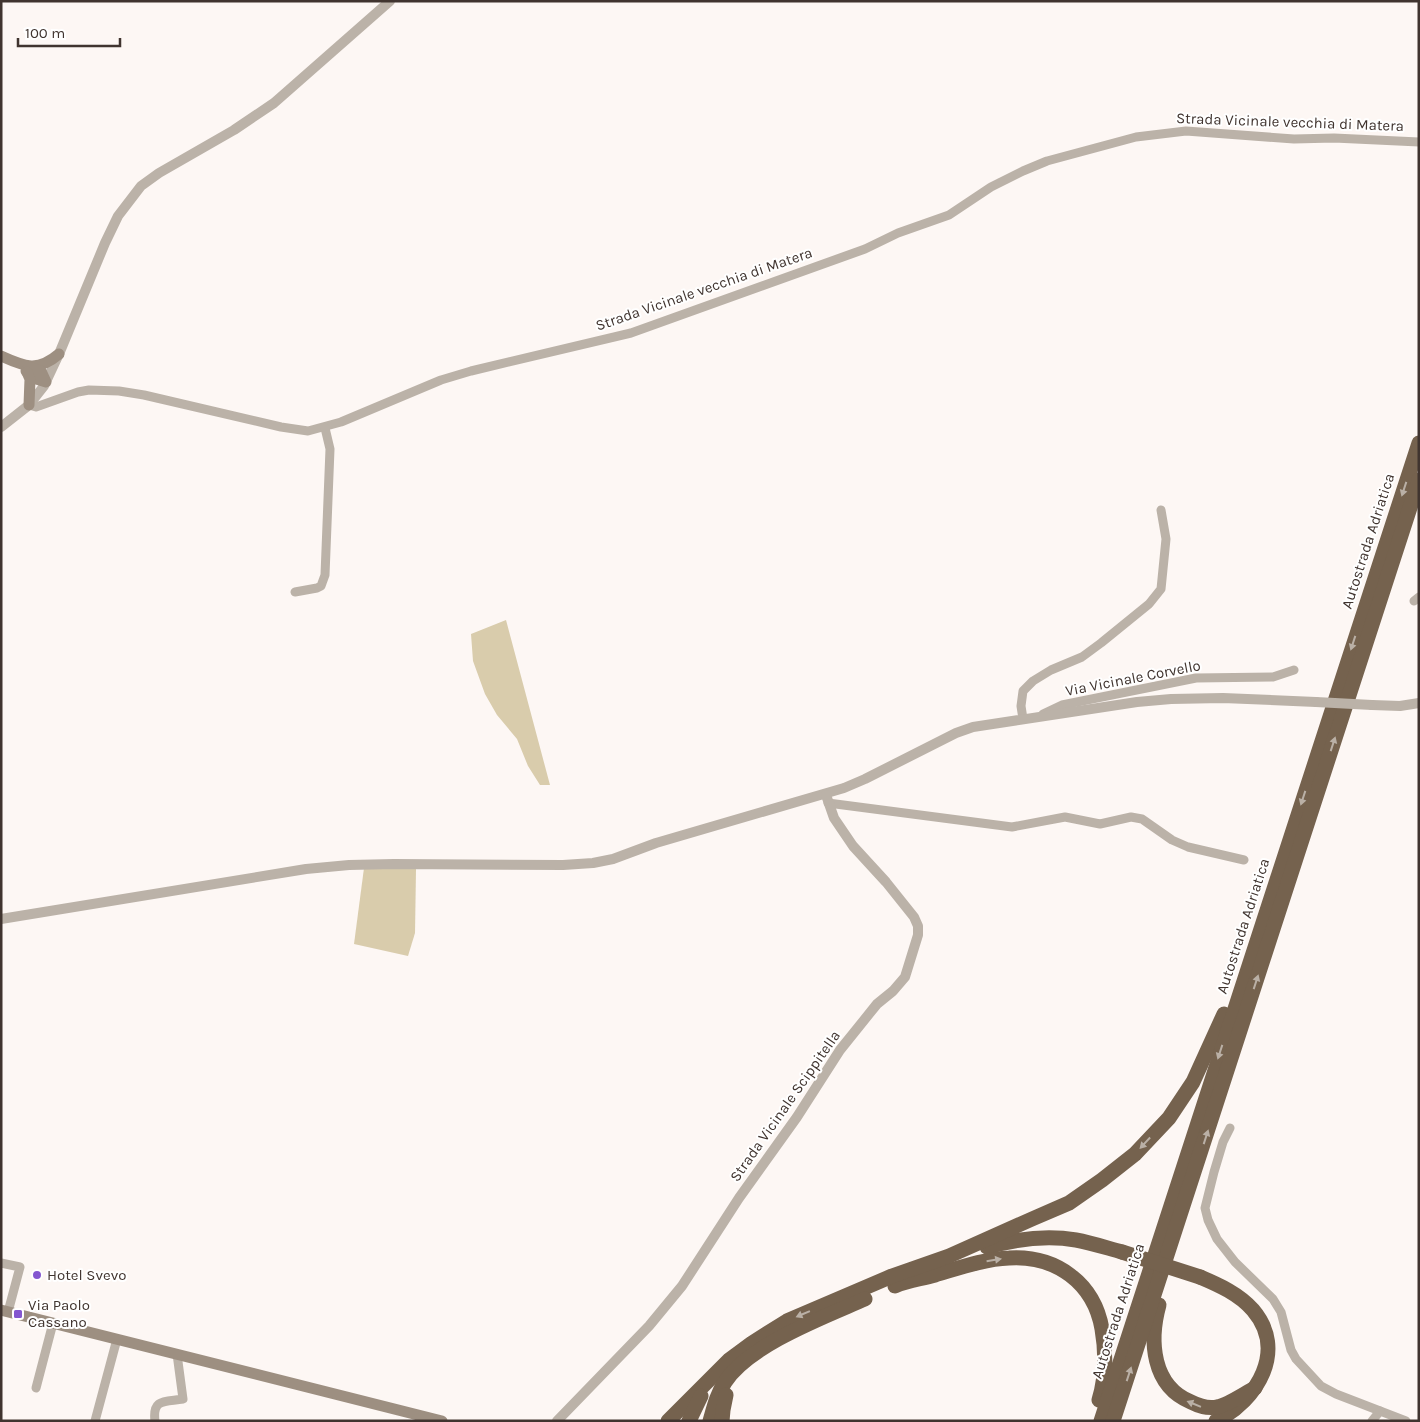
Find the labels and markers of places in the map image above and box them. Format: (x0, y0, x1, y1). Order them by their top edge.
place label: Hotel Svevo (47, 1266, 126, 1284)
marker: Hotel Svevo (31, 1269, 43, 1281)
place label: Via Paolo Cassano (28, 1296, 90, 1331)
marker: Via Paolo Cassano (12, 1308, 24, 1320)

